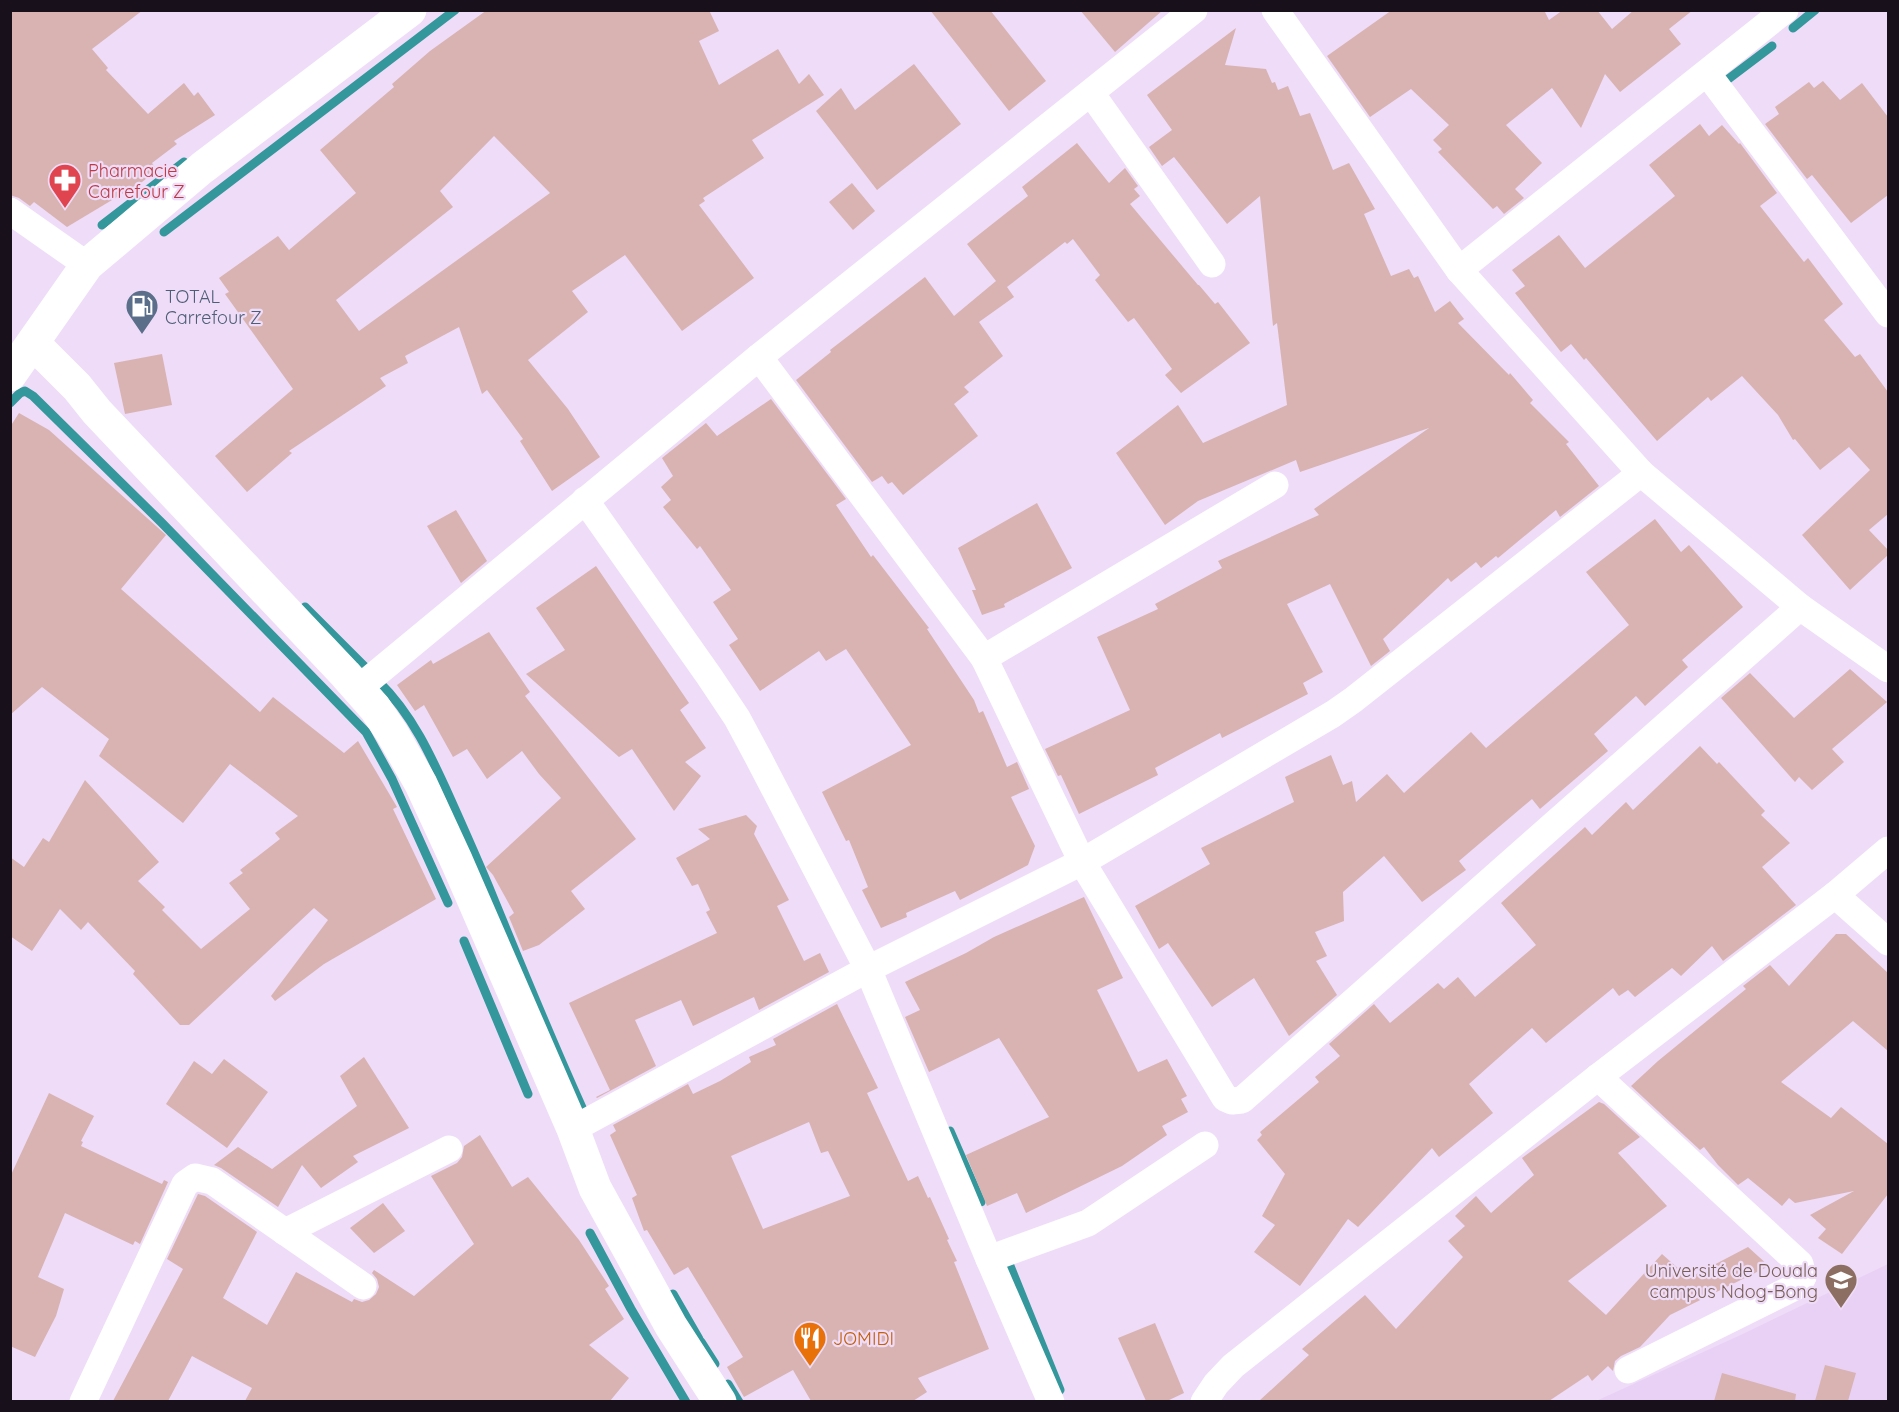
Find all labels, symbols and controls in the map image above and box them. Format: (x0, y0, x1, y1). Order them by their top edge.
place label: Pharmacie Carrefour Z (88, 159, 185, 203)
pharmacy icon: Pharmacie Carrefour Z (47, 162, 83, 209)
place label: TOTAL Carrefour Z (165, 285, 262, 329)
fuel station icon: TOTAL Carrefour Z (124, 288, 160, 335)
place label: Université de Douala campus Ndog-Bong (1645, 1259, 1818, 1303)
school or university icon: Université de Douala campus Ndog-Bong (1823, 1262, 1859, 1309)
restaurant icon: JOMIDI (792, 1320, 828, 1367)
place label: JOMIDI (833, 1327, 894, 1350)

